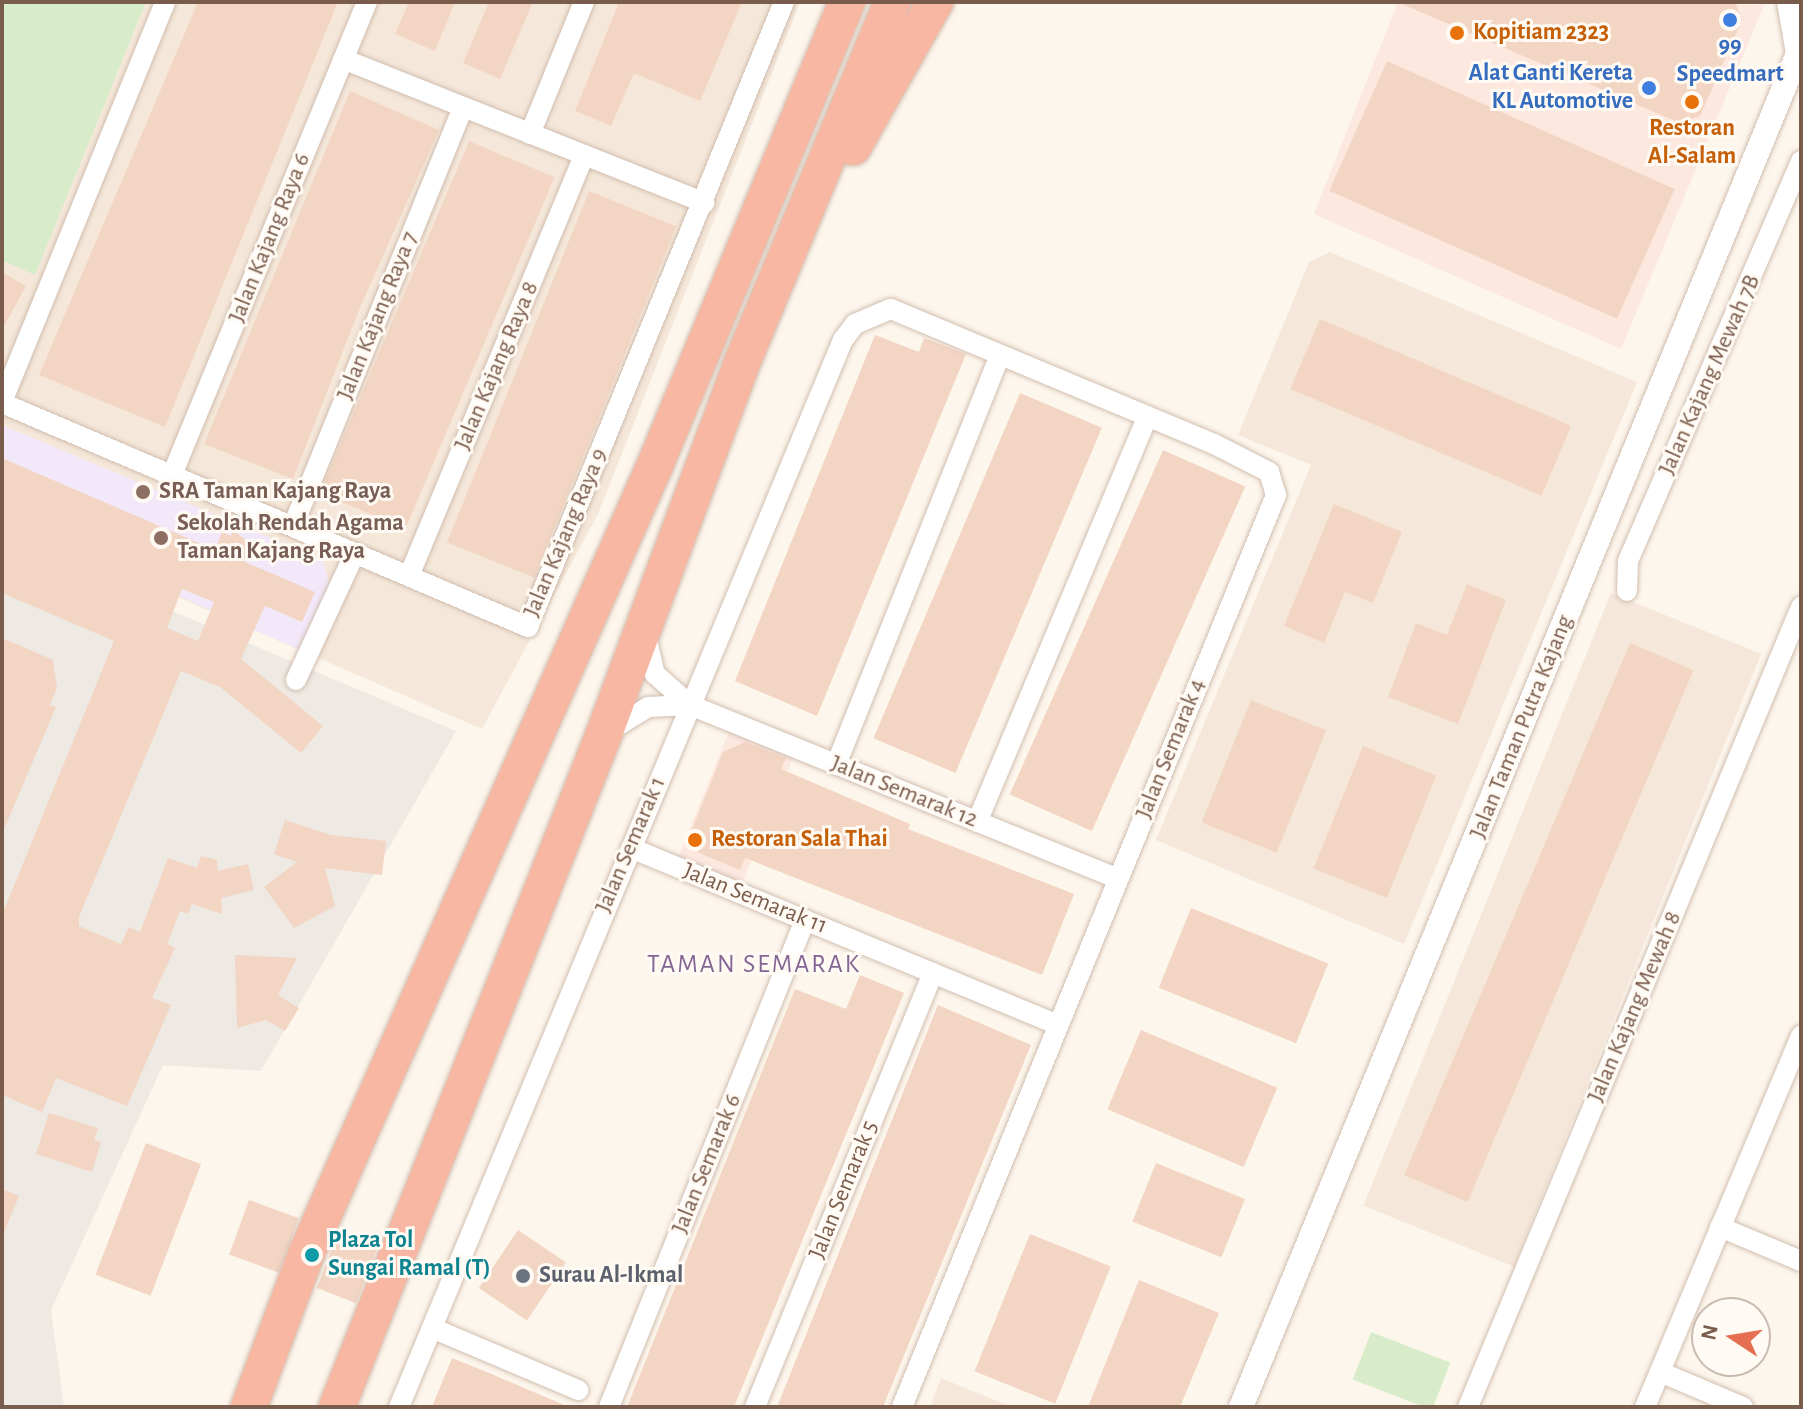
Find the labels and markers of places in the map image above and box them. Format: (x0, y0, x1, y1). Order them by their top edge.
marker: 99 Speedmart (1721, 11, 1739, 29)
place label: Kopitiam 2323 (1473, 19, 1609, 47)
marker: Kopitiam 2323 (1448, 24, 1466, 42)
place label: 99 Speedmart (1677, 33, 1783, 89)
place label: Alat Ganti Kereta KL Automotive (1468, 60, 1633, 116)
marker: Alat Ganti Kereta KL Automotive (1640, 79, 1658, 97)
marker: Restoran Al-Salam (1683, 93, 1701, 111)
place label: Restoran Al-Salam (1648, 115, 1736, 171)
place label: SRA Taman Kajang Raya (159, 478, 391, 506)
marker: SRA Taman Kajang Raya (134, 483, 152, 501)
place label: Sekolah Rendah Agama Taman Kajang Raya (177, 510, 404, 566)
marker: Sekolah Rendah Agama Taman Kajang Raya (152, 529, 170, 547)
place label: Restoran Sala Thai (711, 826, 888, 854)
marker: Restoran Sala Thai (686, 831, 704, 849)
place label: Plaza Tol Sungai Ramal (T) (328, 1227, 491, 1283)
marker: Plaza Tol Sungai Ramal (T) (303, 1246, 321, 1264)
place label: Surau Al-Ikmal (539, 1262, 683, 1290)
marker: Surau Al-Ikmal (514, 1267, 532, 1285)

